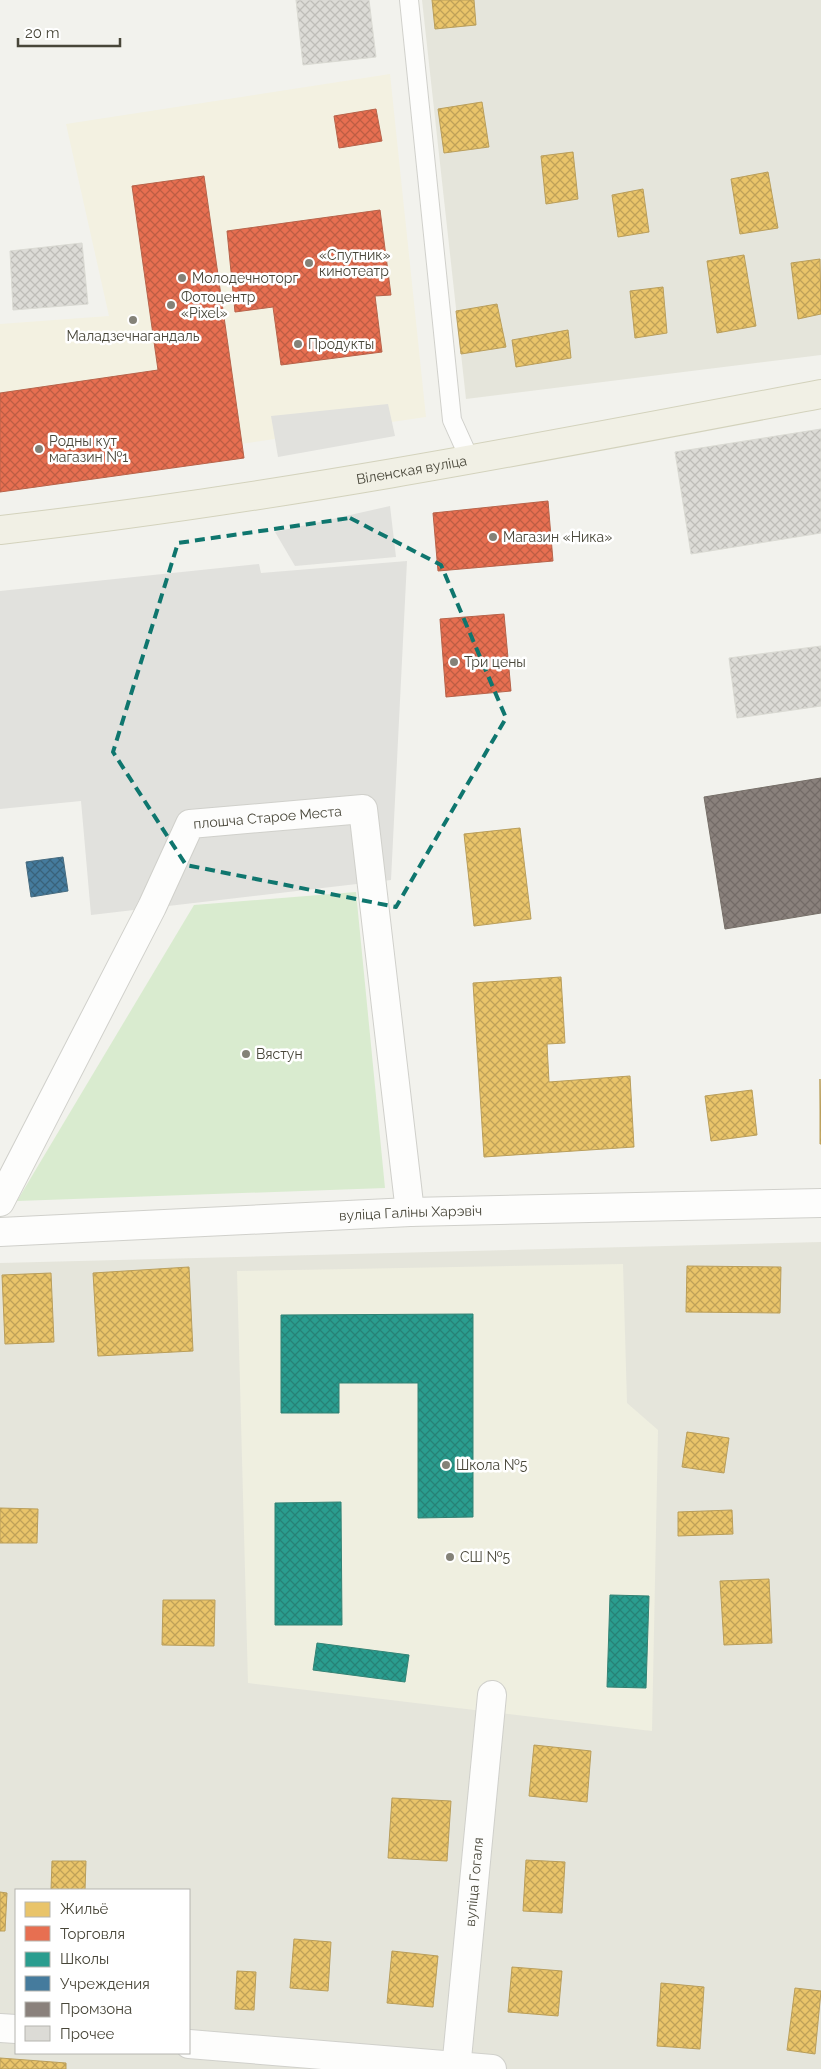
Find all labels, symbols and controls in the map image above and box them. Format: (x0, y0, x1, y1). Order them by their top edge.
scale bar (18, 15, 120, 47)
text: 20 m (25, 24, 60, 42)
place label: «Спутник» кинотеатр (319, 247, 391, 279)
marker: «Спутник» кинотеатр (303, 257, 315, 269)
place label: Молодечноторг (192, 270, 298, 286)
marker: Молодечноторг (176, 272, 188, 284)
place label: Фотоцентр «Pixel» (181, 289, 256, 321)
marker: Фотоцентр «Pixel» (165, 299, 177, 311)
marker: Маладзечнагандаль (127, 314, 139, 326)
place label: Маладзечнагандаль (66, 328, 200, 344)
place label: Продукты (308, 336, 374, 352)
marker: Продукты (292, 338, 304, 350)
place label: Родны кут магазин №1 (49, 433, 128, 465)
marker: Родны кут магазин №1 (33, 443, 45, 455)
street label: Віленская вуліца (355, 452, 468, 487)
place label: Магазин «Ника» (503, 529, 612, 545)
marker: Магазин «Ника» (487, 531, 499, 543)
place label: Три цены (464, 654, 526, 670)
marker: Три цены (448, 656, 460, 668)
street label: плошча Старое Места (193, 803, 342, 832)
place label: Вястун (256, 1046, 303, 1062)
marker: Вястун (240, 1048, 252, 1060)
street label: вуліца Галіны Харэвіч (339, 1202, 482, 1223)
place label: Школа №5 (456, 1457, 528, 1473)
marker: Школа №5 (440, 1459, 452, 1471)
place label: СШ №5 (460, 1549, 510, 1565)
marker: СШ №5 (444, 1551, 456, 1563)
street label: вуліца Гогаля (462, 1837, 486, 1927)
legend (15, 1889, 190, 2054)
text: Жильё (60, 1900, 109, 1918)
text: Торговля (60, 1925, 125, 1943)
text: Школы (60, 1950, 109, 1968)
text: Учреждения (60, 1975, 150, 1993)
text: Промзона (60, 2000, 132, 2018)
text: Прочее (60, 2025, 114, 2043)

